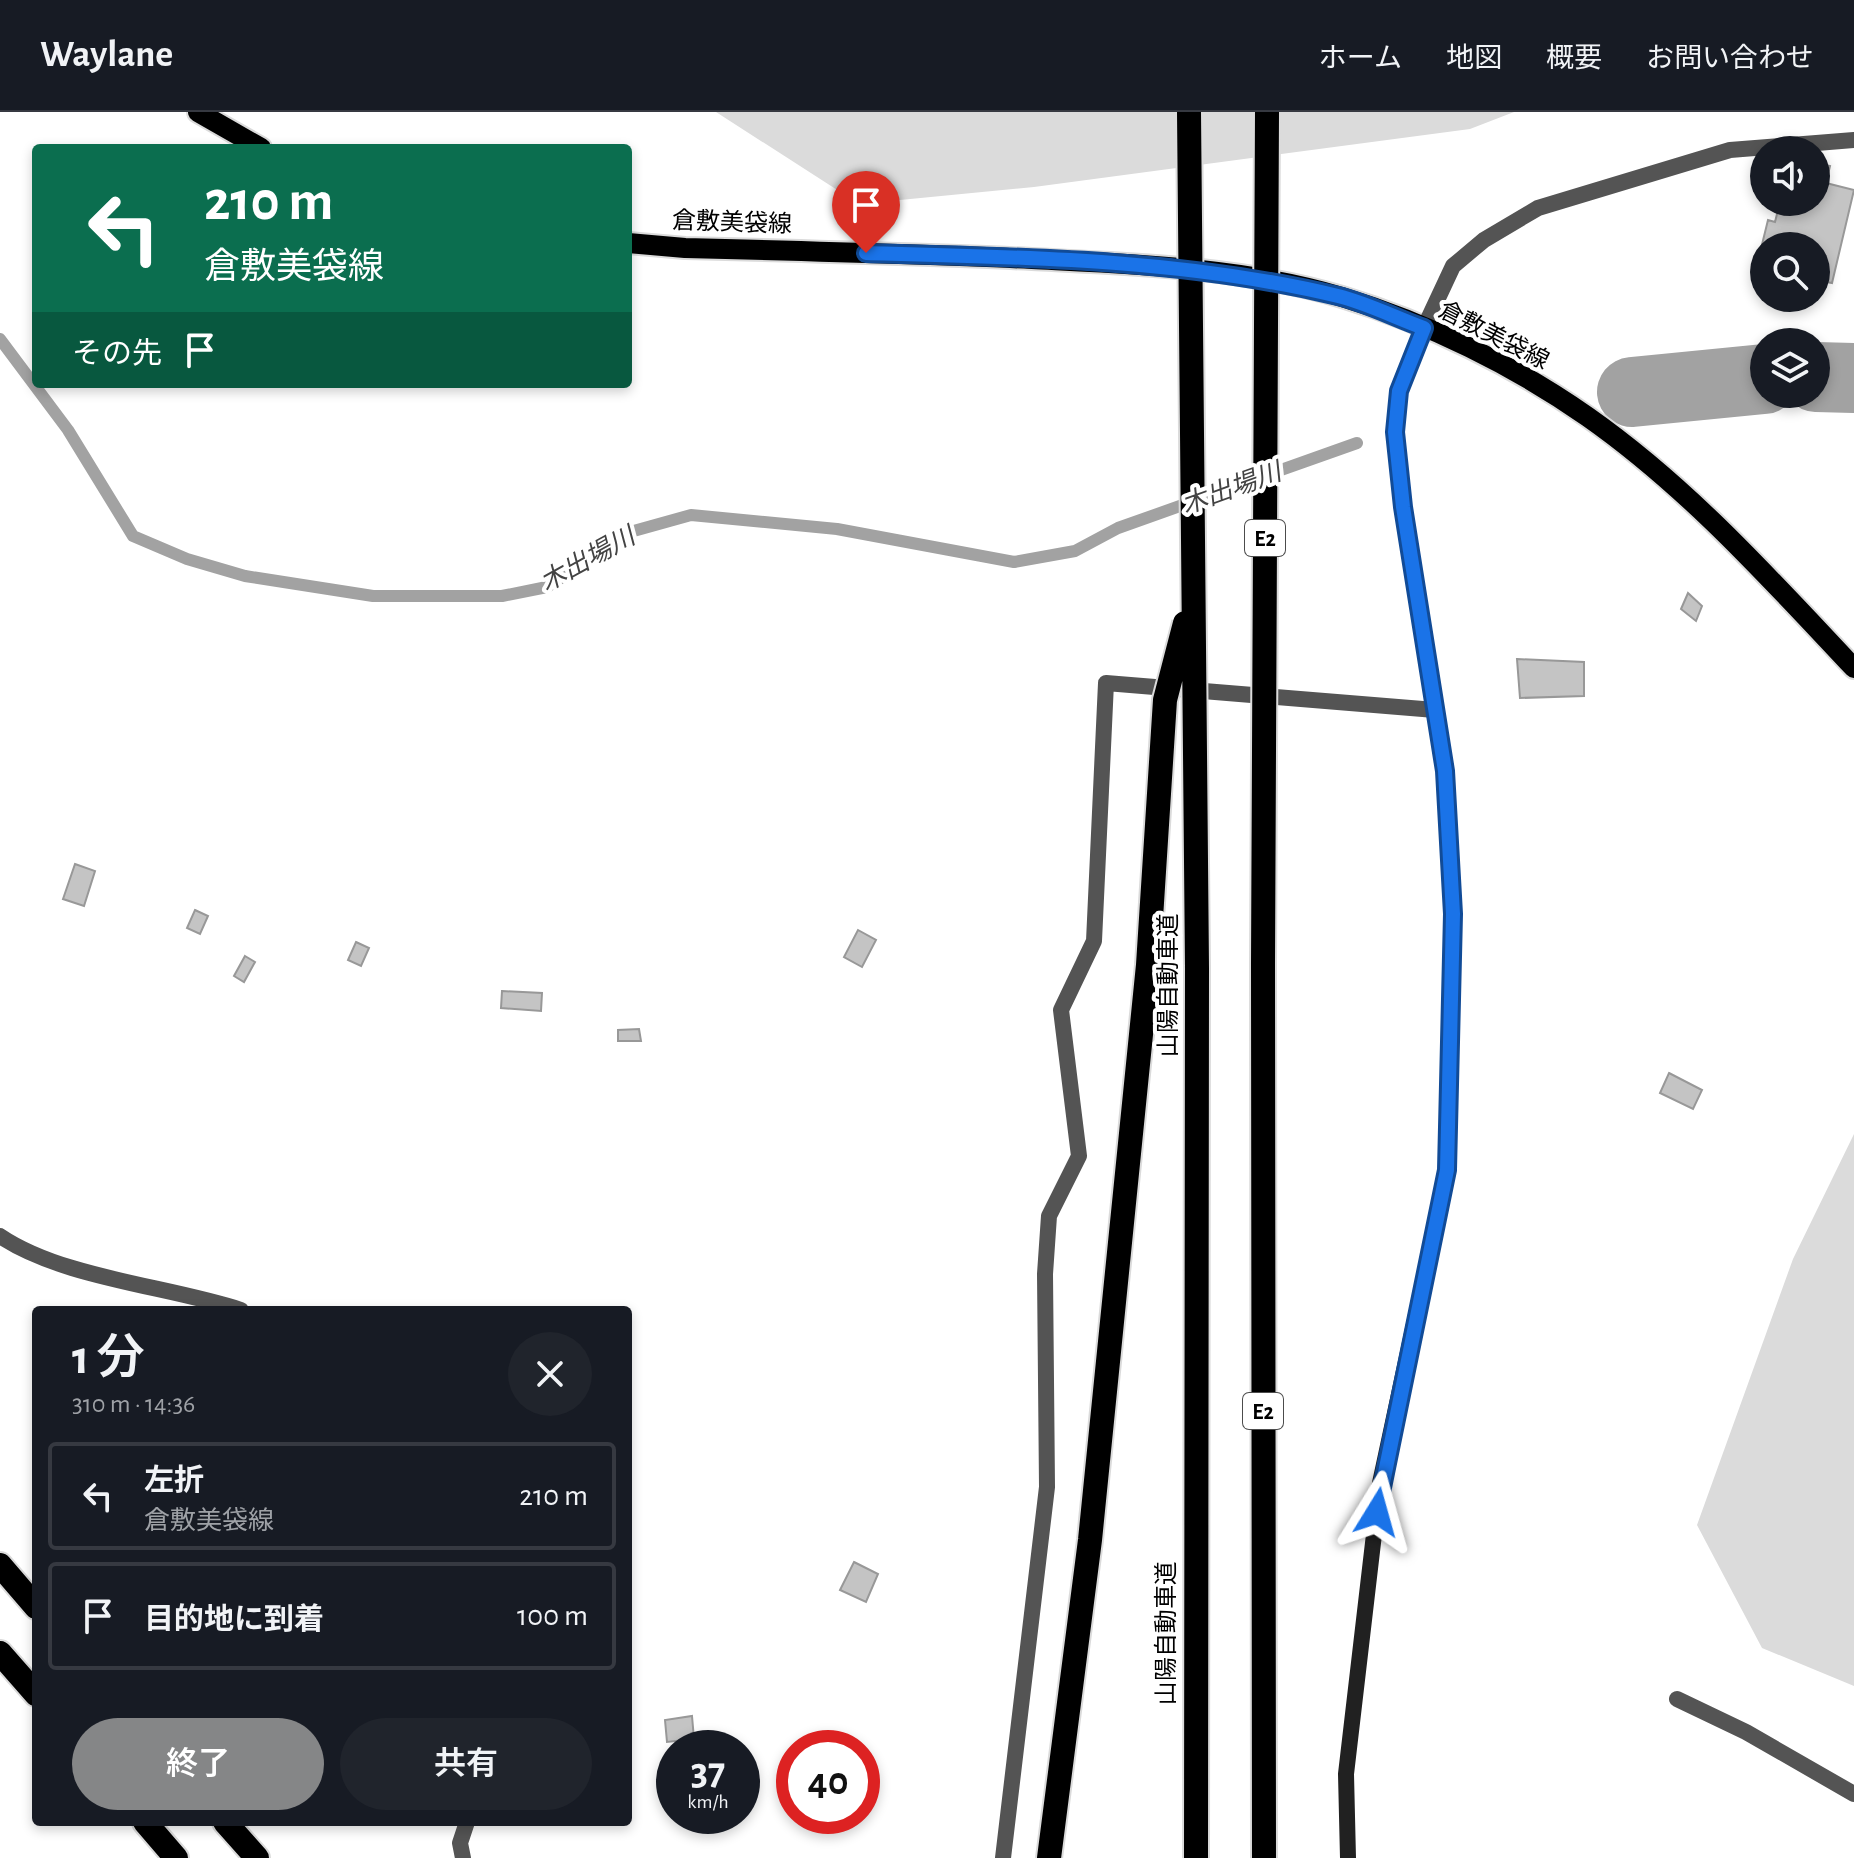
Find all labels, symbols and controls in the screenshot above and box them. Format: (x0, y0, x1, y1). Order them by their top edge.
text: Waylane (40, 36, 173, 74)
text: ホーム (1319, 45, 1402, 73)
text: 地図 (1446, 45, 1502, 73)
text: 概要 (1546, 45, 1602, 73)
text: お問い合わせ (1646, 45, 1814, 73)
map controls (1750, 136, 1830, 408)
button: sound (1750, 136, 1830, 216)
pin (832, 171, 900, 253)
text: 210 m (204, 174, 333, 230)
icon: left (72, 176, 176, 280)
icon: arrive (844, 183, 888, 227)
street label: 倉敷美袋線 (672, 207, 792, 237)
button: search (1750, 232, 1830, 312)
text: 倉敷美袋線 (204, 249, 384, 285)
street label: 倉敷美袋線 (1435, 296, 1553, 374)
icon: arrive (178, 328, 222, 372)
button: layers (1750, 328, 1830, 408)
text: その先 (72, 339, 162, 369)
water label: 木出場川 (1178, 457, 1287, 519)
road number: E2 (1245, 520, 1285, 556)
water label: 木出場川 (535, 521, 642, 596)
street label: 山陽自動車道 (1155, 913, 1181, 1057)
button: close (508, 1332, 592, 1416)
text: 1 分 (72, 1335, 145, 1383)
text: 310 m · 14:36 (72, 1391, 195, 1417)
road number: E2 (1243, 1393, 1283, 1429)
text: 左折 (144, 1466, 204, 1496)
position arrow (1335, 1470, 1419, 1554)
icon: left (76, 1474, 120, 1518)
text: 210 m (519, 1481, 588, 1511)
text: 倉敷美袋線 (144, 1508, 274, 1534)
street label: 山陽自動車道 (1153, 1561, 1179, 1705)
icon: arrive (76, 1594, 120, 1638)
text: 100 m (517, 1601, 588, 1631)
text: 目的地に到着 (144, 1605, 324, 1635)
button: 終了 (72, 1718, 324, 1810)
button: 共有 (340, 1718, 592, 1810)
speed limit sign: 40 (776, 1730, 880, 1834)
text: 37 (691, 1752, 725, 1792)
text: km/h (687, 1792, 729, 1812)

